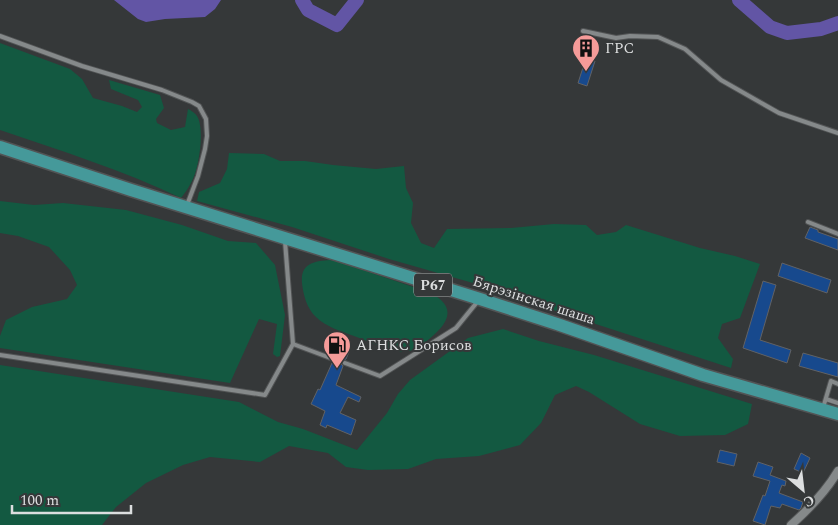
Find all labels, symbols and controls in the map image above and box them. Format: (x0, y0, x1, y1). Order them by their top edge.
building icon: ГРС (571, 33, 601, 72)
place label: ГРС (605, 37, 634, 60)
street label: Бярэзінская шаша (470, 270, 599, 331)
road number: Р67 (414, 274, 452, 296)
fuel station icon: АГНКС Борисов (322, 330, 352, 369)
place label: АГНКС Борисов (356, 334, 472, 357)
north arrow (778, 465, 828, 515)
scale bar (12, 482, 131, 514)
text: 100 m (20, 489, 59, 512)
text: С (800, 489, 818, 513)

